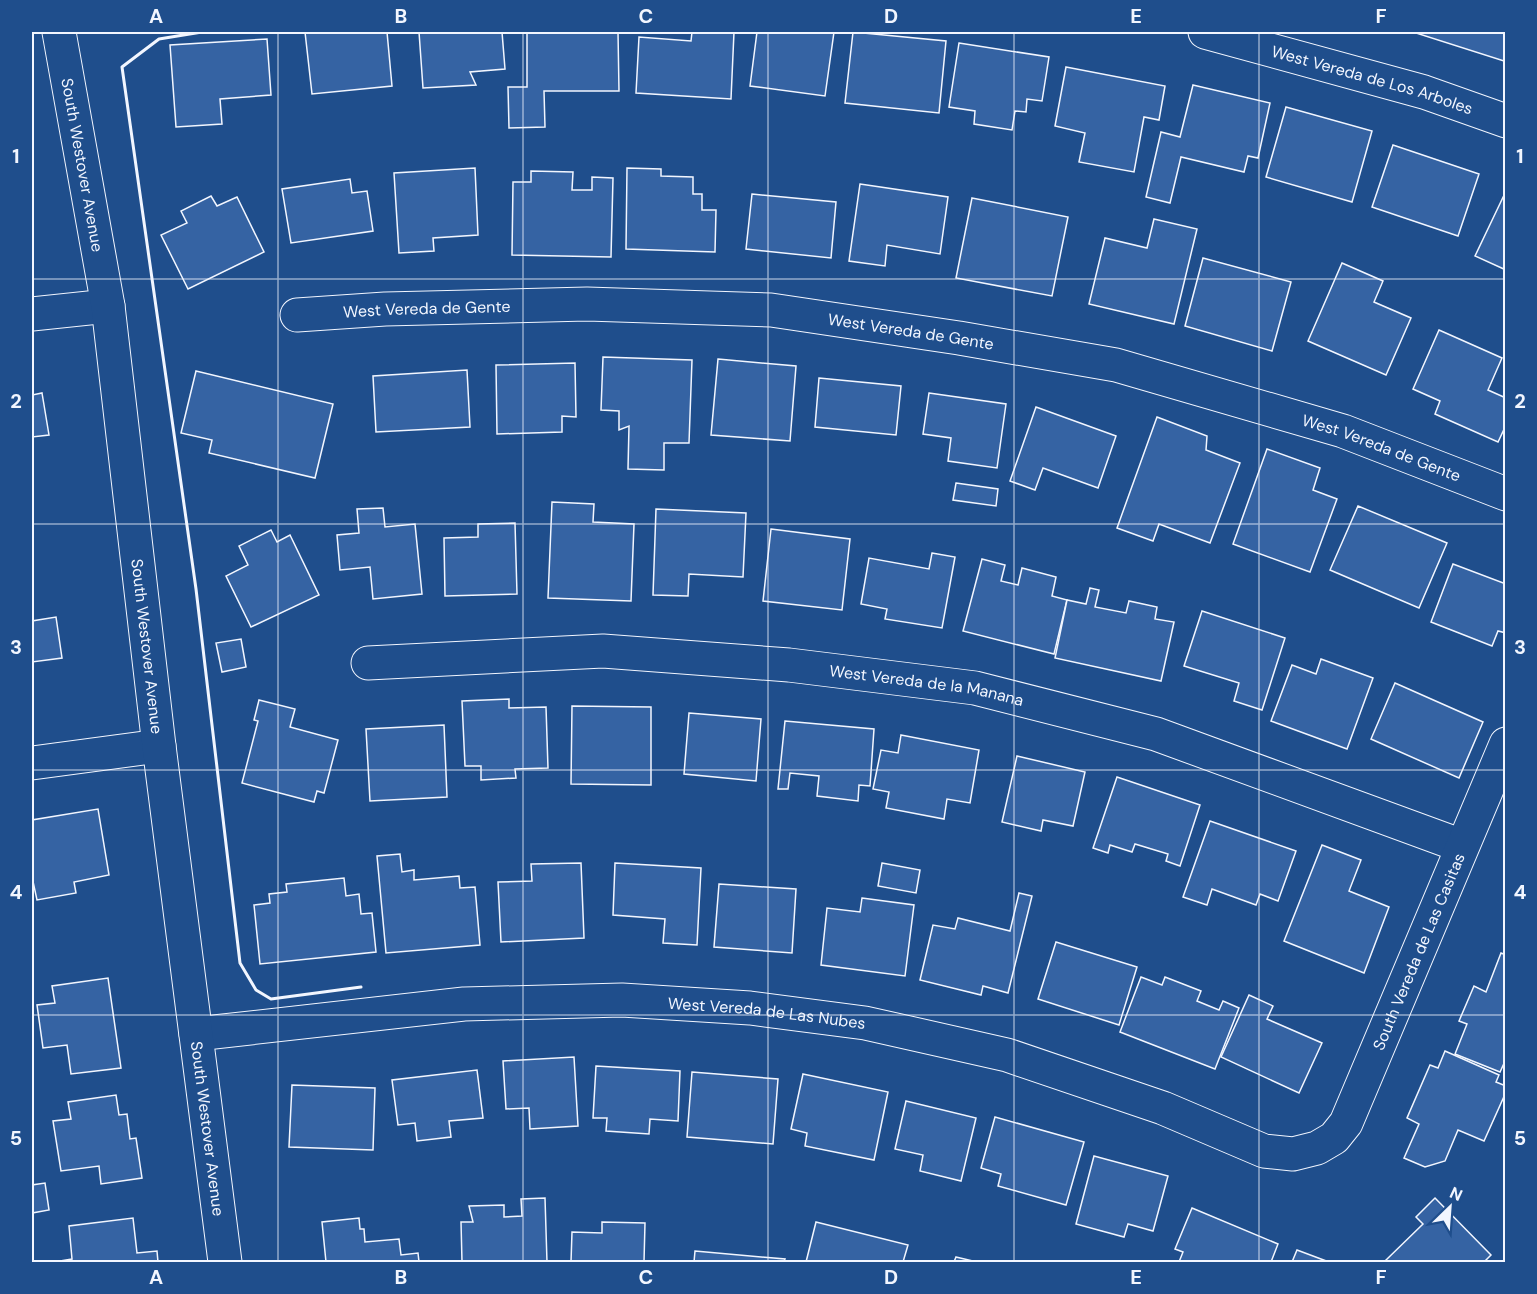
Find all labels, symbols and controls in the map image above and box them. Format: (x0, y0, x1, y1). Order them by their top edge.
text: A (149, 3, 163, 29)
text: B (395, 3, 407, 29)
text: C (639, 3, 653, 29)
text: D (884, 3, 898, 29)
text: E (1130, 3, 1142, 29)
text: F (1375, 3, 1387, 29)
street label: West Vereda de Los Arboles (1269, 41, 1476, 119)
street label: South Westover Avenue (56, 76, 108, 253)
text: 1 (12, 143, 20, 169)
text: 1 (1516, 143, 1524, 169)
street label: West Vereda de Gente (342, 296, 511, 323)
street label: West Vereda de Gente (827, 309, 996, 355)
text: 2 (10, 388, 22, 414)
text: 2 (1514, 388, 1526, 414)
street label: West Vereda de Gente (1300, 410, 1464, 487)
street label: South Westover Avenue (126, 558, 168, 735)
text: 3 (10, 634, 22, 660)
text: 3 (1514, 634, 1526, 660)
street label: West Vereda de la Manana (828, 660, 1026, 711)
street label: South Vereda de Las Casitas (1368, 850, 1470, 1054)
text: 4 (10, 879, 23, 905)
text: 4 (1514, 879, 1527, 905)
street label: West Vereda de Las Nubes (667, 993, 867, 1034)
street label: South Westover Avenue (186, 1040, 229, 1217)
text: 5 (10, 1125, 22, 1151)
text: 5 (1514, 1125, 1526, 1151)
north arrow (1420, 1177, 1480, 1237)
text: N (1446, 1182, 1466, 1206)
text: A (149, 1264, 163, 1290)
text: B (395, 1264, 407, 1290)
text: C (639, 1264, 653, 1290)
text: D (884, 1264, 898, 1290)
text: E (1130, 1264, 1142, 1290)
text: F (1375, 1264, 1387, 1290)

